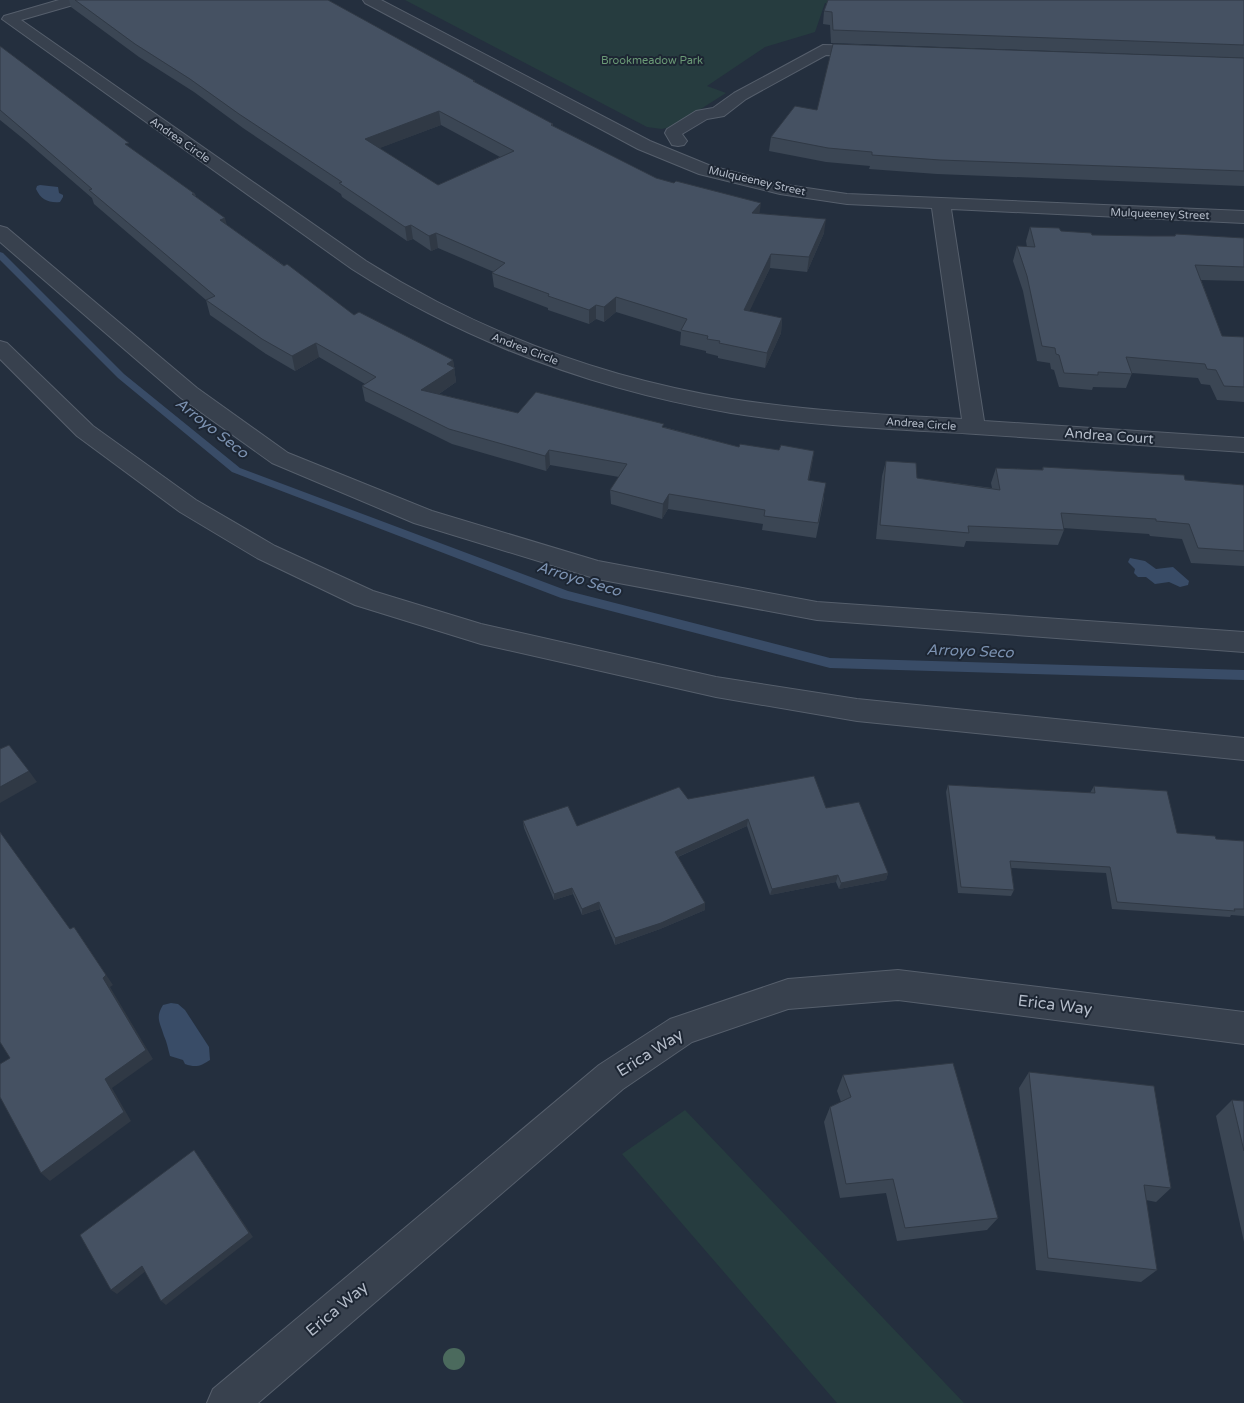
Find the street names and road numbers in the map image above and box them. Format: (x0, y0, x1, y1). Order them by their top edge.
street label: Andrea Circle (147, 114, 213, 166)
street label: Mulqueeney Street (707, 164, 807, 198)
street label: Mulqueeney Street (1110, 206, 1210, 222)
street label: Andrea Circle (490, 330, 560, 368)
street label: Andrea Circle (885, 415, 957, 433)
street label: Andrea Court (1064, 424, 1155, 448)
street label: Erica Way (1017, 991, 1094, 1020)
street label: Erica Way (613, 1024, 687, 1081)
street label: Erica Way (302, 1277, 372, 1341)

